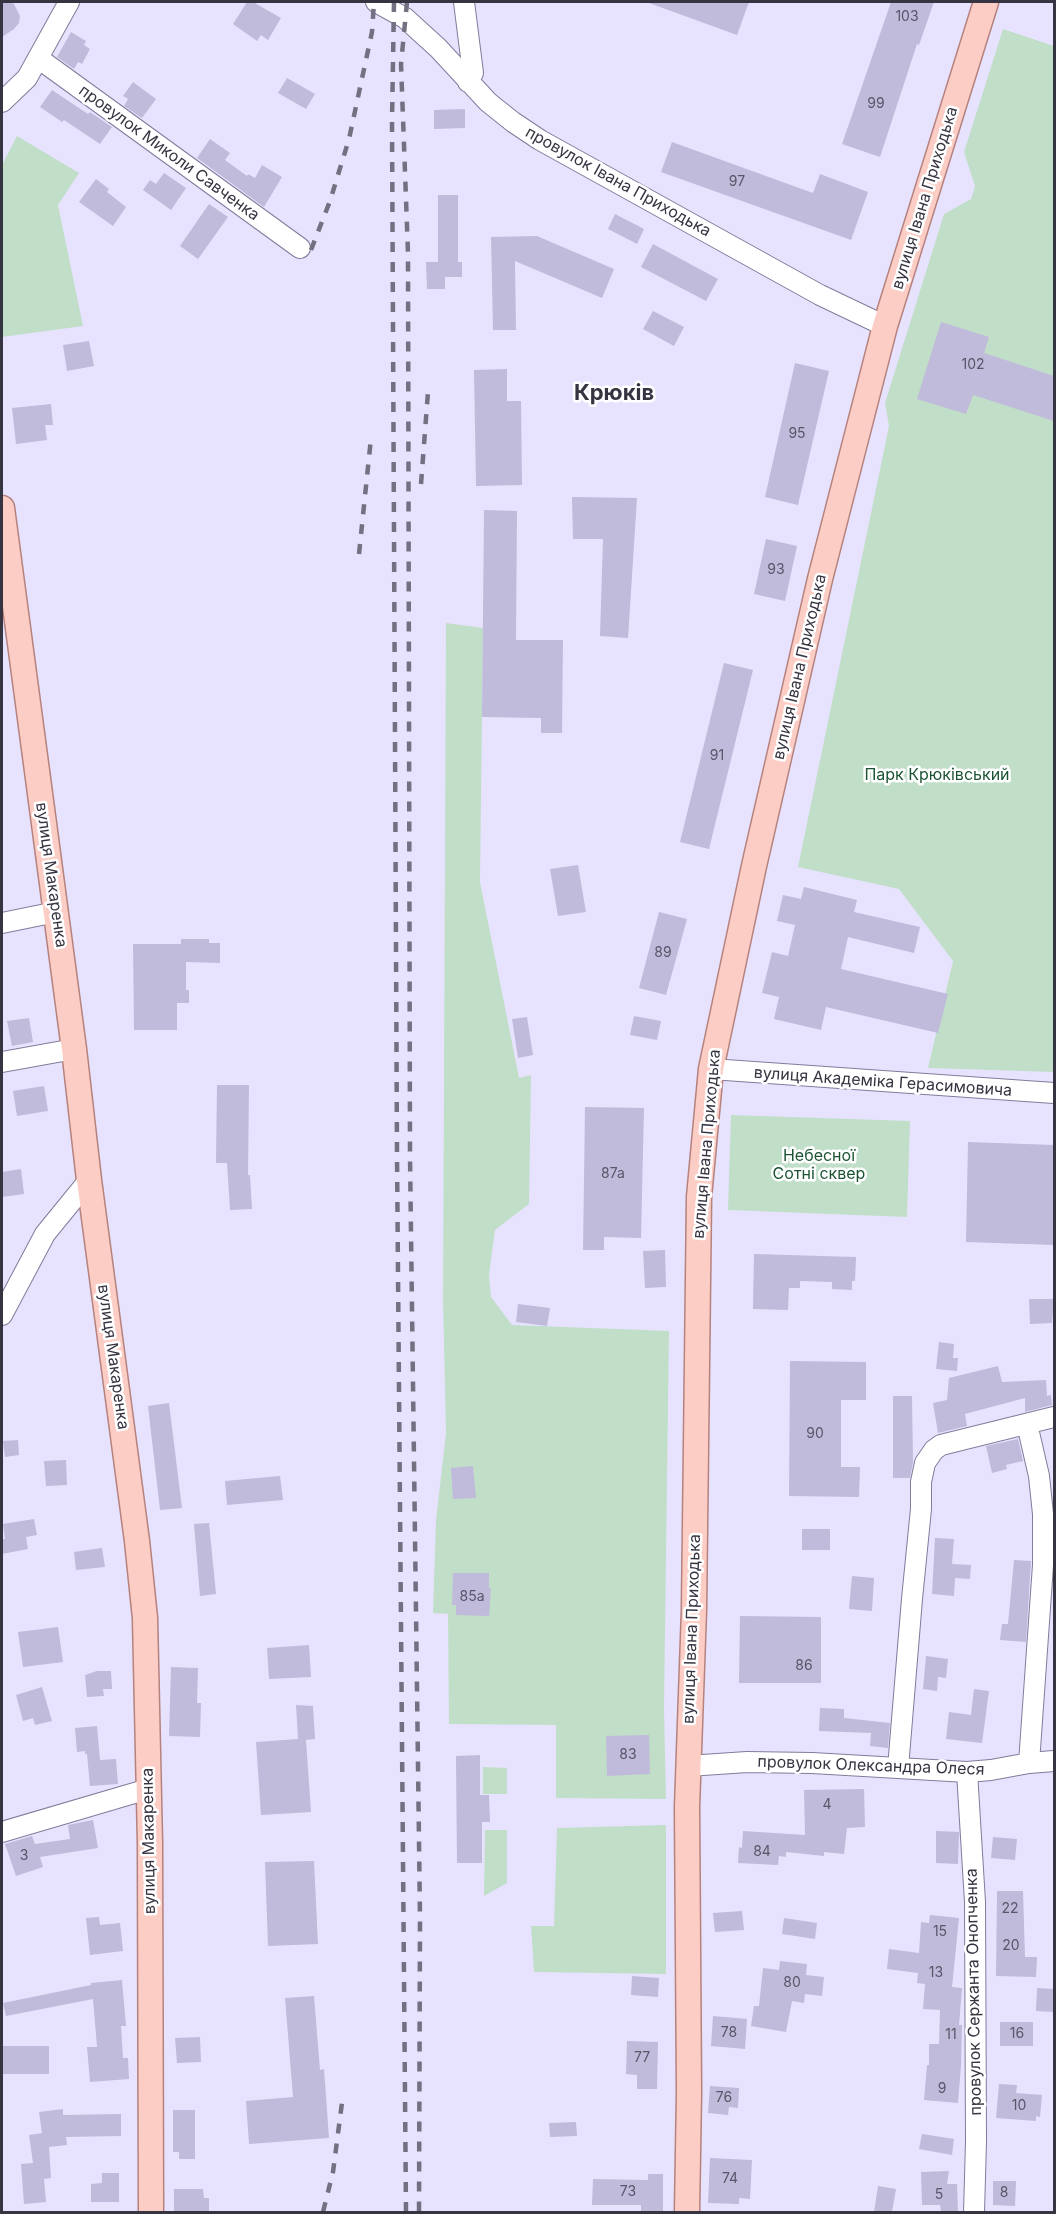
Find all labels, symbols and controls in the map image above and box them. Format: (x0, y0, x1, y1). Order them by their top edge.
house number: 103 (895, 9, 919, 25)
street label: провулок Миколи Савченка (75, 81, 263, 225)
house number: 99 (867, 96, 885, 112)
street label: вулиця Івана Приходька (888, 104, 962, 292)
street label: провулок Івана Приходька (522, 123, 714, 241)
house number: 97 (729, 174, 745, 190)
house number: 102 (961, 357, 985, 373)
district label: Крюків (574, 380, 654, 406)
house number: 95 (788, 426, 806, 442)
house number: 93 (767, 562, 785, 578)
street label: вулиця Івана Приходька (769, 572, 831, 762)
house number: 91 (710, 748, 724, 764)
park label: Парк Крюківський (864, 765, 1010, 785)
street label: вулиця Макаренка (31, 801, 71, 949)
house number: 89 (654, 945, 672, 961)
street label: вулиця Івана Приходька (689, 1049, 725, 1239)
street label: вулиця Академіка Герасимовича (753, 1063, 1013, 1101)
park label: Небесної Сотні сквер (773, 1146, 865, 1184)
house number: 87а (601, 1166, 625, 1182)
street label: вулиця Макаренка (93, 1283, 133, 1431)
house number: 90 (806, 1426, 824, 1442)
street label: вулиця Івана Приходька (679, 1534, 705, 1724)
house number: 85а (459, 1589, 485, 1605)
house number: 86 (795, 1658, 813, 1674)
house number: 83 (619, 1747, 637, 1763)
street label: провулок Олександра Олеся (757, 1752, 985, 1780)
street label: вулиця Макаренка (138, 1768, 160, 1914)
house number: 4 (822, 1797, 832, 1813)
house number: 84 (753, 1844, 771, 1860)
house number: 3 (20, 1848, 28, 1864)
street label: провулок Сержанта Онопченка (962, 1868, 986, 2116)
house number: 22 (1001, 1901, 1019, 1917)
house number: 15 (933, 1924, 947, 1940)
house number: 20 (1002, 1938, 1020, 1954)
house number: 13 (929, 1965, 943, 1981)
house number: 80 (783, 1975, 801, 1991)
house number: 78 (721, 2025, 737, 2041)
house number: 16 (1010, 2026, 1024, 2042)
house number: 11 (945, 2027, 957, 2043)
house number: 77 (634, 2050, 650, 2066)
house number: 9 (938, 2081, 946, 2097)
house number: 76 (716, 2090, 732, 2106)
house number: 10 (1012, 2098, 1026, 2114)
house number: 74 (722, 2171, 738, 2187)
house number: 73 (620, 2184, 636, 2200)
house number: 8 (1000, 2185, 1008, 2201)
house number: 5 (935, 2187, 943, 2203)

